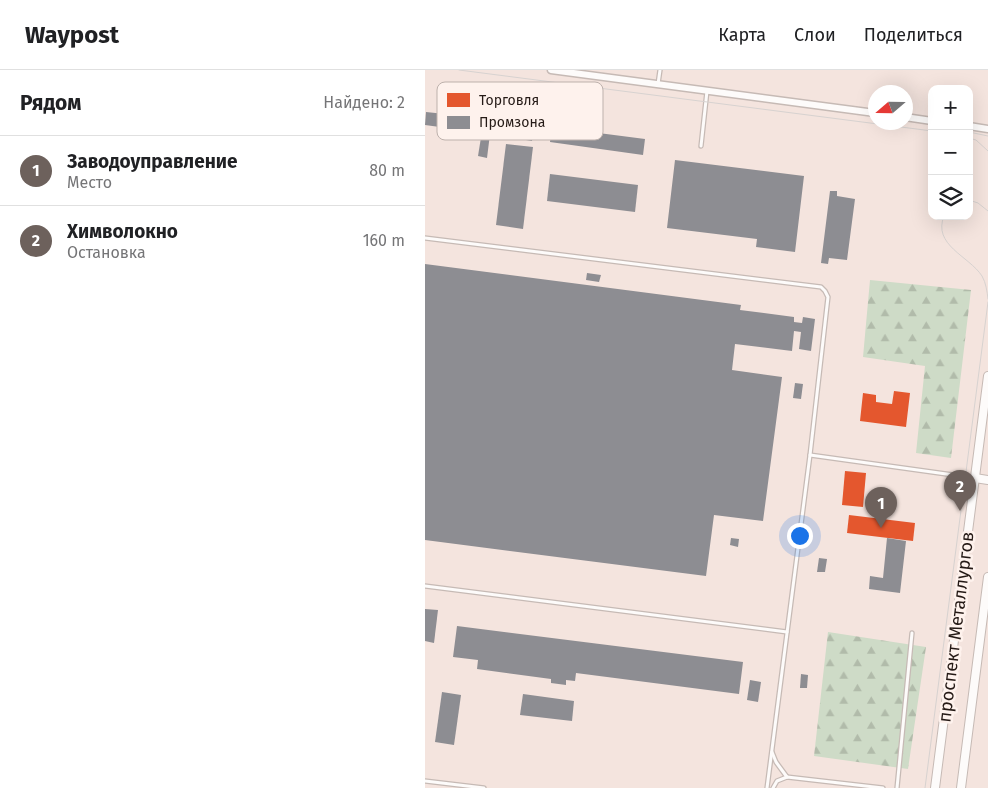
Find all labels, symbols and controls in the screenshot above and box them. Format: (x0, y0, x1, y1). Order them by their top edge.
text: Waypost (25, 21, 119, 49)
text: Карта (718, 24, 766, 46)
text: Слои (794, 24, 836, 46)
text: Поделиться (864, 24, 963, 46)
legend (437, 82, 603, 140)
north arrow (868, 85, 913, 130)
map controls (928, 85, 973, 220)
button: + (928, 85, 973, 130)
text: Рядом (20, 90, 81, 116)
text: Торговля (479, 92, 539, 109)
text: Найдено: 2 (323, 93, 405, 112)
text: Промзона (479, 114, 545, 131)
button: − (928, 130, 973, 175)
text: Заводоуправление (67, 150, 238, 173)
text: 1 (32, 161, 40, 180)
text: 80 m (369, 161, 405, 180)
text: Место (67, 173, 112, 192)
button: layers (928, 175, 973, 220)
text: Химволокно (67, 220, 178, 243)
text: 2 (32, 231, 40, 250)
text: 160 m (363, 231, 405, 250)
text: Остановка (67, 243, 146, 262)
pin: 2 (944, 470, 976, 511)
pin: 1 (865, 487, 897, 528)
your location (787, 523, 813, 549)
street label: проспект Металлургов (933, 530, 979, 724)

